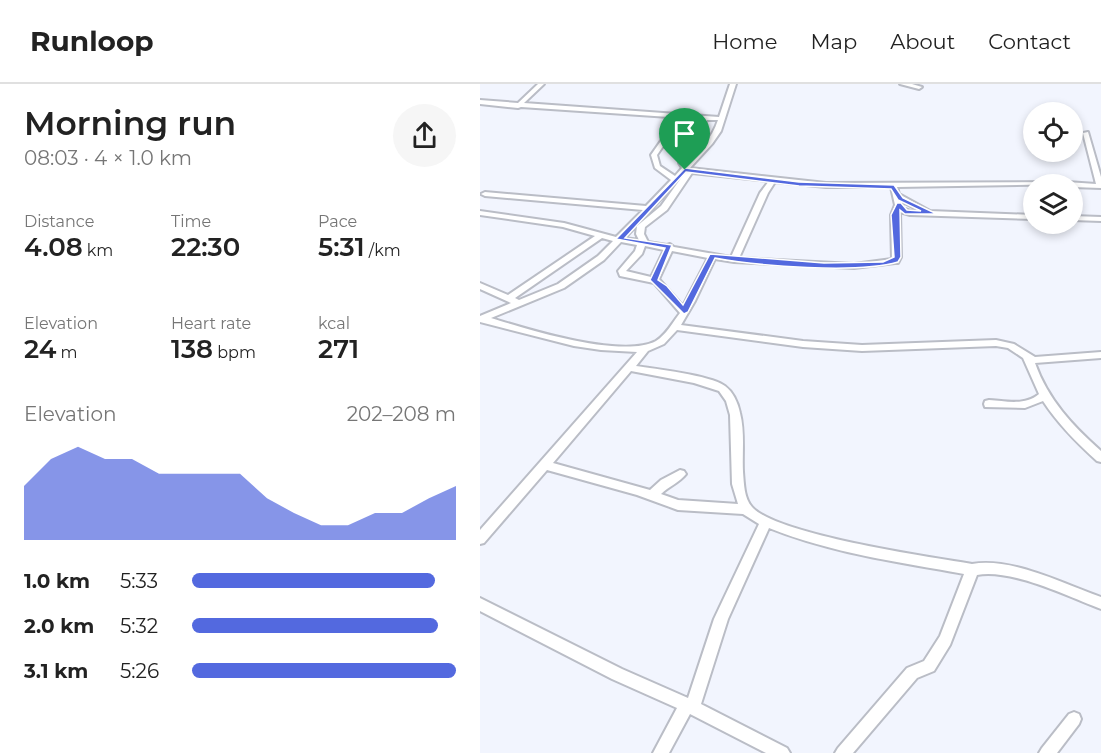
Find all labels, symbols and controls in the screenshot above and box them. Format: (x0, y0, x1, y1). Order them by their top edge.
text: Runloop (30, 24, 154, 58)
text: Home (712, 29, 777, 54)
text: Map (810, 29, 857, 54)
text: About (890, 29, 955, 54)
text: Contact (988, 29, 1071, 54)
map controls (1023, 102, 1083, 234)
button: locate (1023, 102, 1083, 162)
text: Morning run (24, 103, 236, 143)
button: share (393, 104, 456, 167)
pin (659, 108, 710, 170)
icon: arrive (668, 117, 701, 150)
text: 08:03 · 4 × 1.0 km (24, 146, 192, 170)
button: layers (1023, 174, 1083, 234)
text: Distance (24, 212, 94, 231)
text: Time (171, 212, 211, 231)
text: Pace (318, 212, 357, 231)
text: 4.08 (24, 231, 83, 263)
text: 22:30 (171, 231, 240, 263)
text: 5:31 (318, 231, 365, 263)
text: km (83, 241, 113, 260)
text: /km (365, 241, 401, 260)
text: Elevation (24, 314, 98, 333)
text: Heart rate (171, 314, 251, 333)
text: kcal (318, 314, 350, 333)
text: 24 (24, 333, 56, 365)
text: 138 (171, 333, 213, 365)
text: 271 (318, 333, 359, 365)
text: m (56, 343, 78, 362)
text: bpm (213, 343, 256, 362)
text: Elevation (24, 402, 116, 426)
text: 202–208 m (347, 402, 456, 426)
text: 1.0 km (24, 569, 90, 593)
text: 5:33 (120, 569, 158, 593)
text: 2.0 km (24, 614, 94, 638)
text: 5:32 (120, 614, 158, 638)
text: 3.1 km (24, 659, 88, 683)
text: 5:26 (120, 659, 159, 683)

